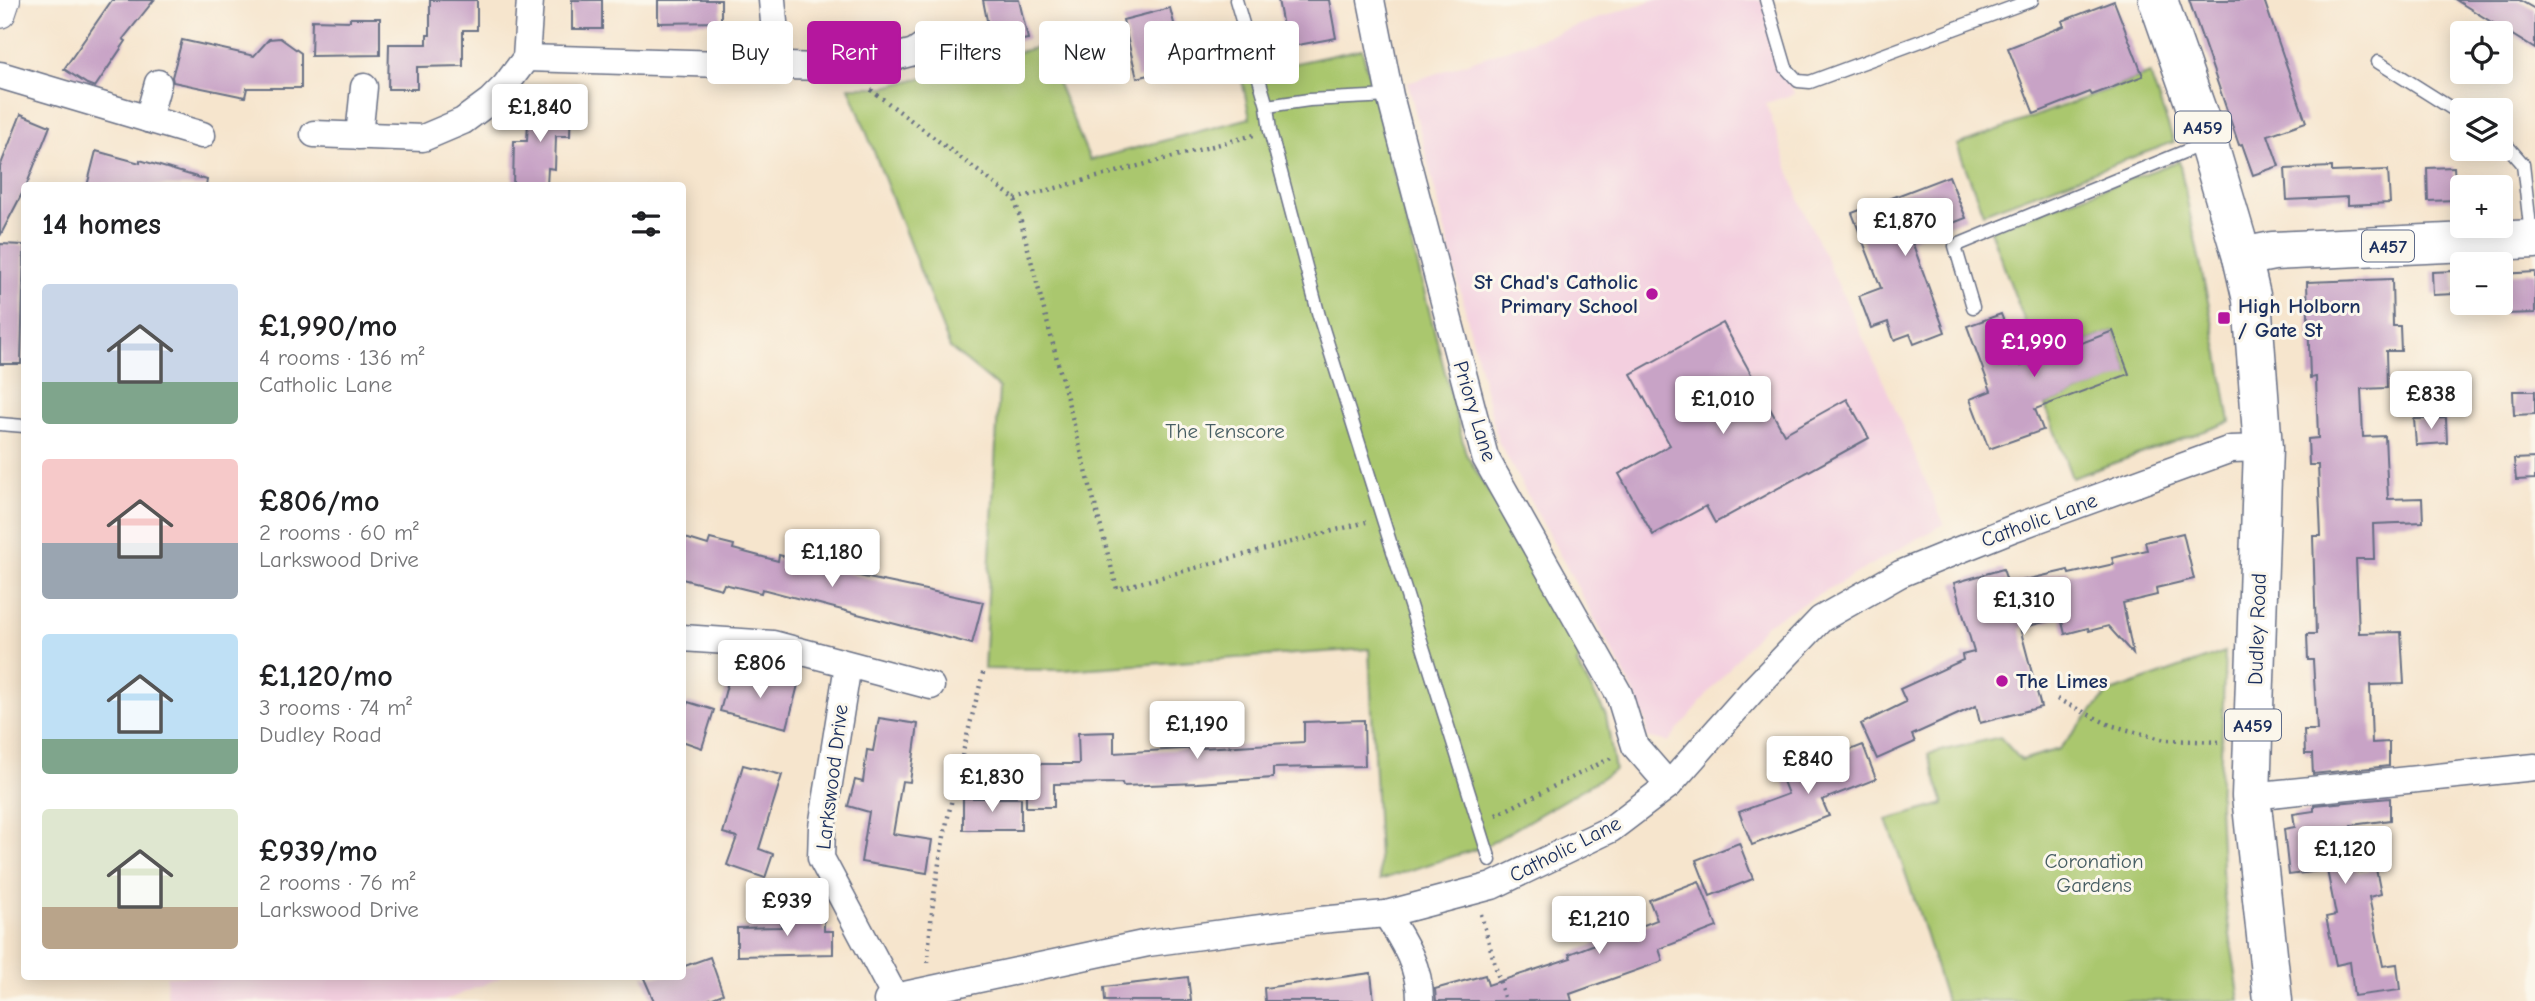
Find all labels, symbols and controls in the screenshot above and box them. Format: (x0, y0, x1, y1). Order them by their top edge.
chip: Buy (707, 21, 793, 84)
chip: Rent (807, 21, 901, 84)
chip: Filters (915, 21, 1025, 84)
chip: New (1039, 21, 1130, 84)
chip: Apartment (1144, 21, 1299, 84)
map controls (2450, 21, 2513, 315)
button: locate (2450, 21, 2513, 84)
pin: £1,840 (483, 85, 597, 144)
text: £1,840 (508, 93, 572, 120)
button: layers (2450, 98, 2513, 161)
road number: A459 (2175, 111, 2231, 142)
button: + (2450, 175, 2513, 238)
pin: £1,870 (1848, 198, 1962, 258)
icon: filters (627, 205, 665, 243)
text: 14 homes (42, 207, 161, 242)
text: £1,870 (1873, 207, 1937, 234)
road number: A457 (2362, 230, 2414, 262)
button: − (2450, 252, 2513, 315)
place label: St Chad's Catholic Primary School (1474, 270, 1638, 318)
marker: St Chad's Catholic Primary School (1644, 286, 1660, 302)
place label: High Holborn / Gate St (2238, 294, 2361, 342)
text: £1,990/mo (259, 309, 397, 344)
marker: High Holborn / Gate St (2216, 310, 2232, 326)
icon: home (98, 312, 182, 396)
pin: £1,990 (1977, 320, 2091, 379)
text: £1,990 (2001, 328, 2067, 355)
text: 4 rooms · 136 m² (259, 344, 425, 371)
street label: Priory Lane (1448, 358, 1502, 464)
text: Catholic Lane (259, 371, 392, 398)
pin: £838 (2390, 372, 2472, 431)
pin: £1,010 (1666, 376, 1780, 436)
text: £838 (2406, 380, 2456, 407)
text: £1,010 (1691, 385, 1755, 412)
park label: The Tenscore (1165, 419, 1285, 443)
text: £806/mo (259, 484, 379, 519)
icon: home (98, 487, 182, 571)
street label: Catholic Lane (1978, 488, 2100, 552)
text: 2 rooms · 60 m² (259, 519, 419, 546)
pin: £1,180 (775, 530, 889, 589)
text: £1,180 (801, 538, 863, 565)
text: Larkswood Drive (259, 546, 419, 573)
street label: Dudley Road (2243, 573, 2271, 685)
pin: £1,310 (1967, 578, 2081, 637)
text: £1,310 (1993, 586, 2055, 613)
pin: £806 (719, 640, 801, 700)
text: £806 (734, 649, 786, 676)
text: £1,120/mo (259, 659, 393, 694)
icon: home (98, 662, 182, 746)
place label: The Limes (2016, 669, 2108, 693)
marker: The Limes (1994, 673, 2010, 689)
text: 3 rooms · 74 m² (259, 694, 412, 721)
pin: £1,190 (1140, 702, 1254, 761)
street label: Larkswood Drive (811, 703, 853, 851)
text: £1,190 (1166, 710, 1228, 737)
road number: A459 (2225, 710, 2281, 740)
text: Dudley Road (259, 721, 382, 748)
pin: £840 (1767, 736, 1849, 796)
text: £840 (1783, 745, 1833, 772)
pin: £1,830 (935, 754, 1049, 814)
text: £1,830 (960, 763, 1024, 790)
street label: Catholic Lane (1505, 811, 1625, 887)
pin: £1,120 (2288, 826, 2402, 886)
text: £939/mo (259, 834, 377, 869)
text: £1,120 (2314, 835, 2376, 862)
icon: home (98, 837, 182, 921)
park label: Coronation Gardens (2044, 849, 2144, 897)
text: 2 rooms · 76 m² (259, 869, 415, 896)
pin: £939 (746, 878, 828, 938)
text: £939 (762, 887, 812, 914)
text: Larkswood Drive (259, 896, 419, 923)
pin: £1,210 (1542, 897, 1656, 956)
text: £1,210 (1568, 905, 1630, 932)

